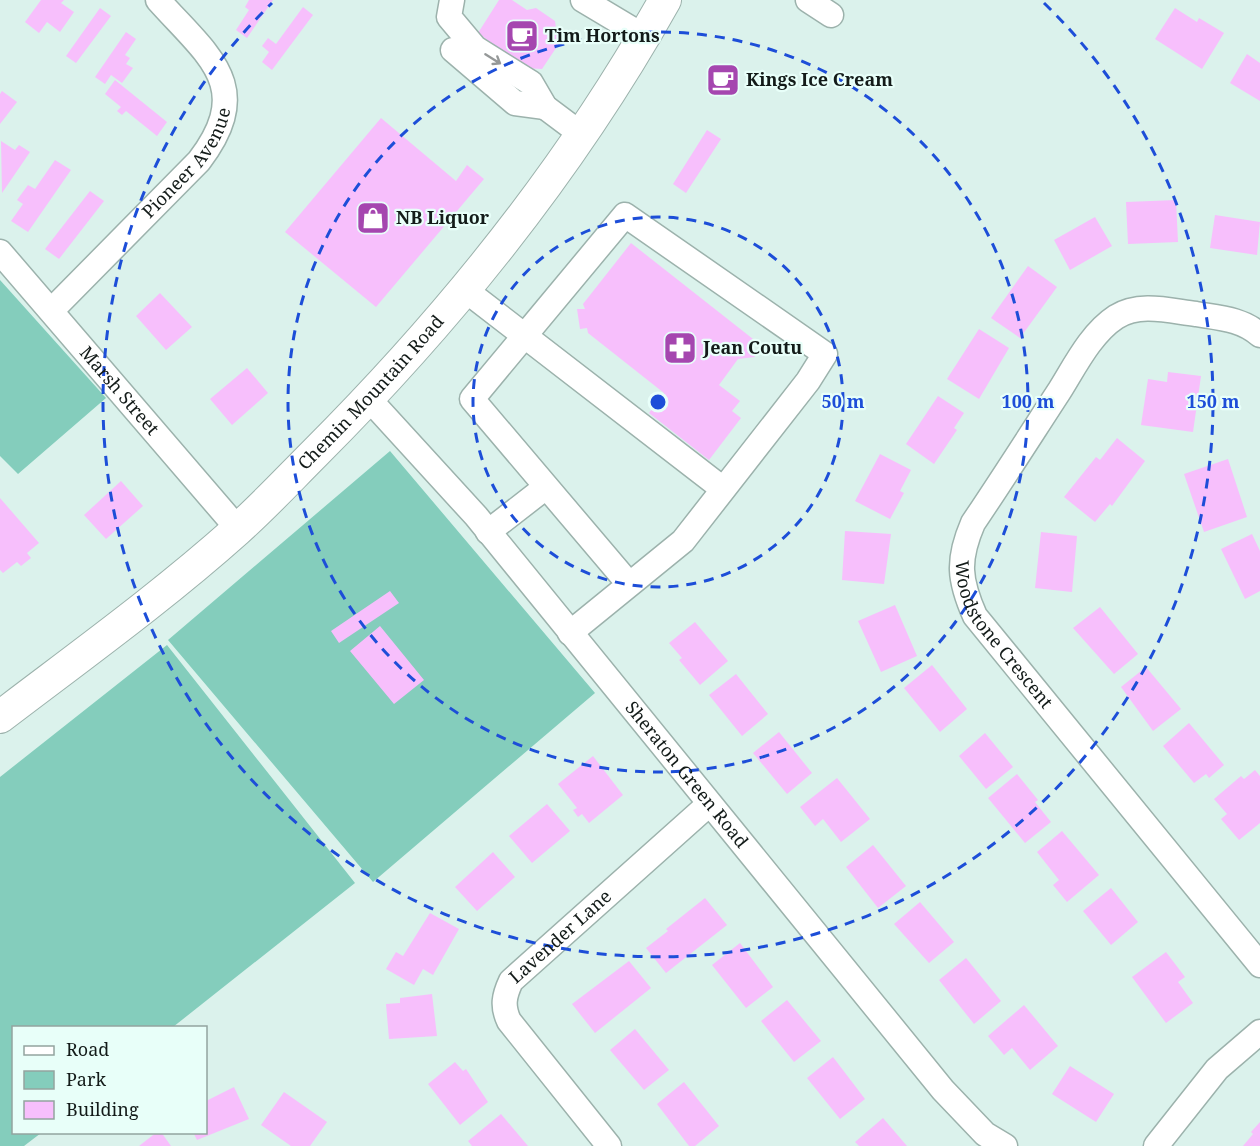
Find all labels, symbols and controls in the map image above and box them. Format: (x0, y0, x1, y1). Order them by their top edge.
cafe icon: Tim Hortons (504, 18, 540, 54)
place label: Tim Hortons (545, 23, 660, 47)
one-way arrow (484, 54, 501, 66)
cafe icon: Kings Ice Cream (705, 62, 741, 98)
place label: Kings Ice Cream (746, 67, 893, 91)
street label: Pioneer Avenue (136, 105, 235, 223)
shop icon: NB Liquor (355, 200, 391, 236)
place label: NB Liquor (396, 205, 490, 229)
street label: Chemin Mountain Road (292, 310, 449, 474)
pharmacy icon: Jean Coutu (662, 330, 698, 366)
place label: Jean Coutu (702, 335, 802, 359)
street label: Marsh Street (75, 341, 165, 440)
text: 50 m (822, 389, 865, 413)
text: 100 m (1002, 389, 1055, 413)
text: 150 m (1187, 389, 1240, 413)
centre of rings (648, 392, 668, 412)
street label: Woodstone Crescent (951, 560, 1059, 713)
street label: Sheraton Green Road (620, 696, 754, 852)
street label: Lavender Lane (503, 884, 616, 988)
legend (12, 1026, 207, 1134)
text: Road (66, 1037, 109, 1061)
text: Park (66, 1067, 106, 1091)
text: Building (66, 1097, 139, 1121)

